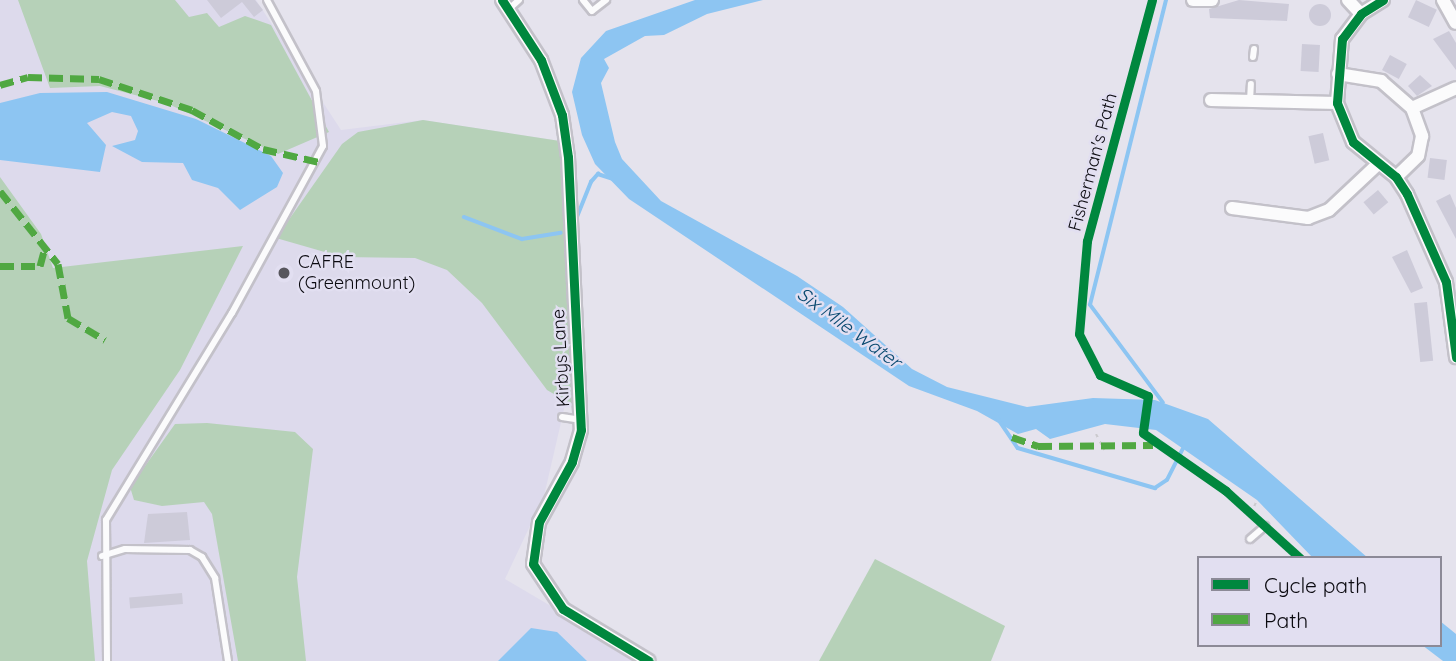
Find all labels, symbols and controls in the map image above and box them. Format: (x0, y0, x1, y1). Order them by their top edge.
street label: Fisherman's Path (1064, 91, 1122, 233)
place label: CAFRE (Greenmount) (298, 252, 415, 294)
marker: CAFRE (Greenmount) (276, 265, 292, 281)
water label: Six Mile Water (793, 283, 905, 373)
street label: Kirbys Lane (548, 308, 574, 408)
legend (1197, 556, 1442, 647)
text: Cycle path (1264, 572, 1367, 598)
text: Path (1264, 607, 1308, 633)

